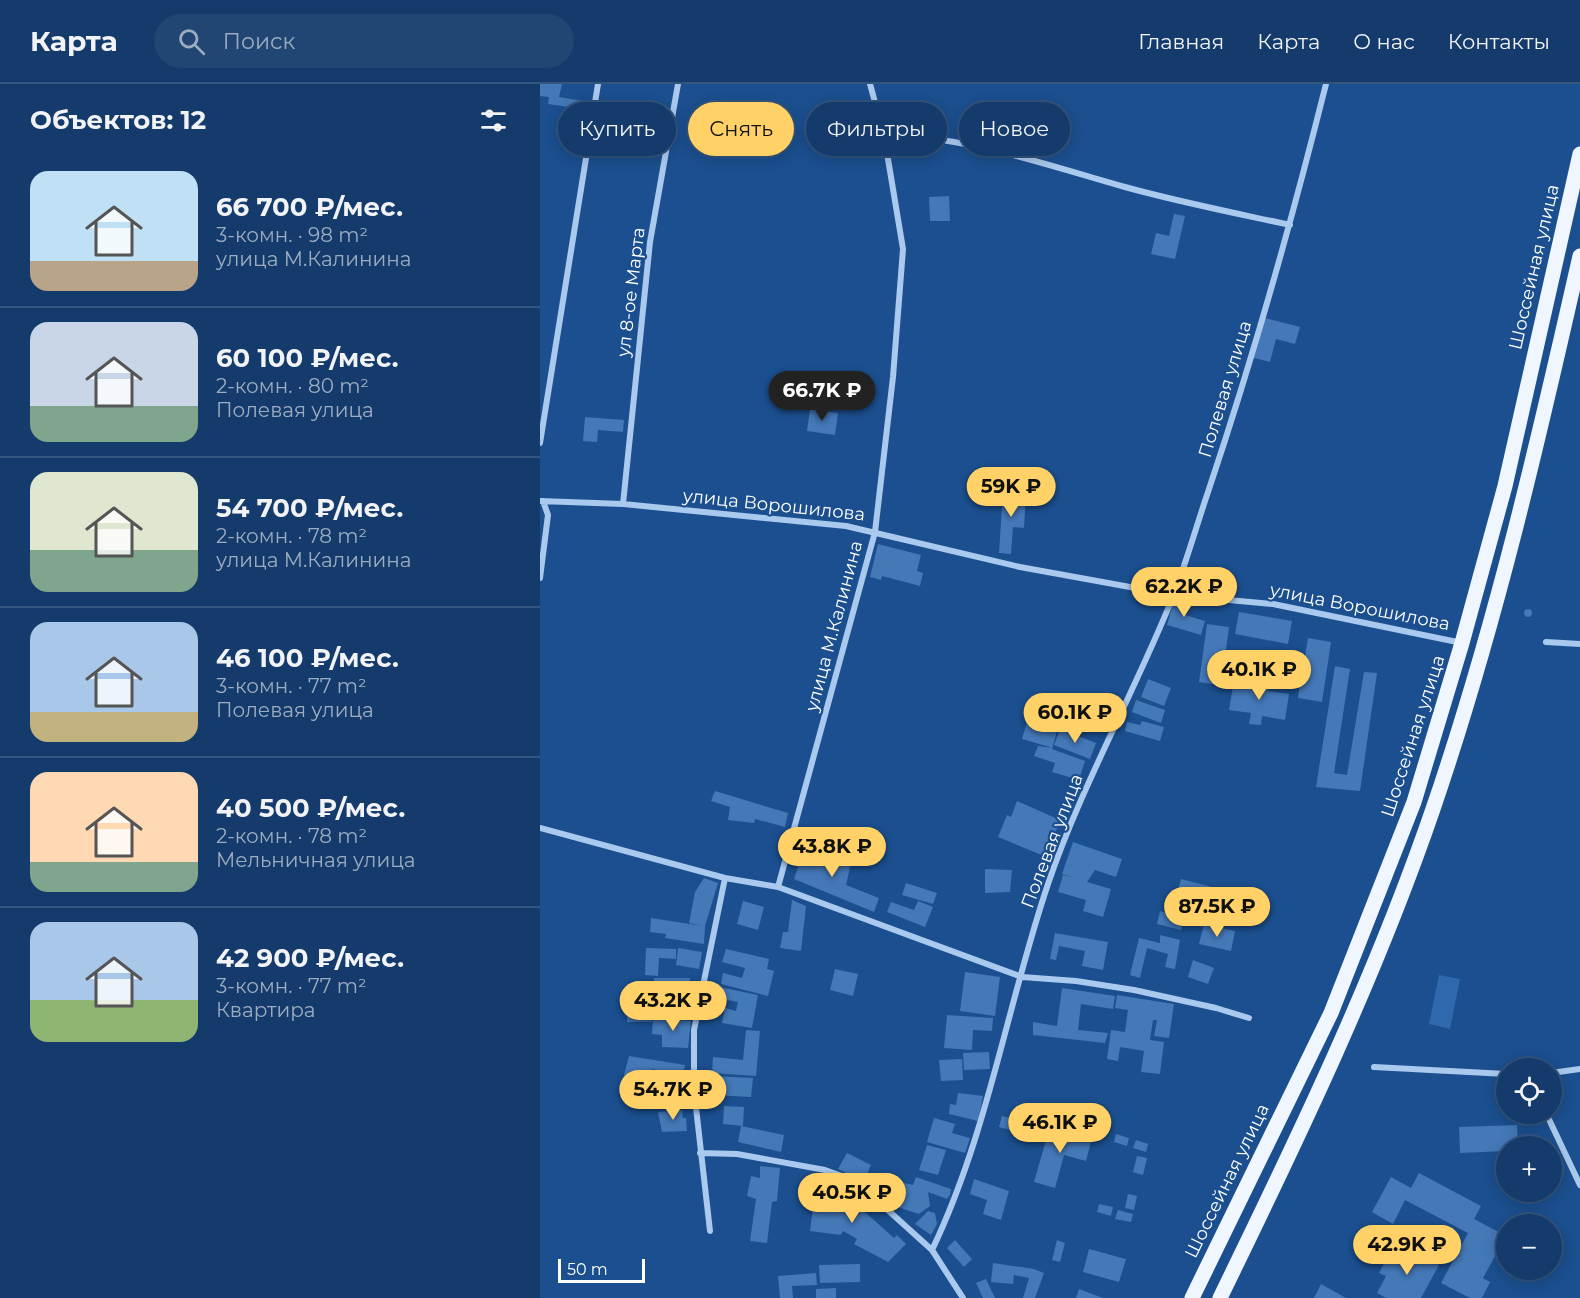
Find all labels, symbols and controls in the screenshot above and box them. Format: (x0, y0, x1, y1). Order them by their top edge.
search box (154, 14, 574, 68)
text: Карта (30, 24, 118, 58)
icon: search (175, 25, 208, 58)
text: Поиск (223, 28, 295, 55)
text: Главная (1138, 29, 1224, 54)
text: Карта (1257, 29, 1320, 54)
text: О нас (1353, 29, 1415, 54)
text: Контакты (1448, 29, 1550, 54)
chip: Купить (558, 102, 676, 156)
chip: Снять (688, 102, 794, 156)
chip: Фильтры (806, 102, 947, 156)
chip: Новое (959, 102, 1070, 156)
text: Объектов: 12 (30, 104, 206, 136)
icon: filters (477, 104, 510, 137)
street label: Шоссейная улица (1504, 182, 1564, 352)
text: 66 700 ₽/мес. (216, 191, 403, 223)
icon: home (78, 195, 150, 267)
text: 3-комн. · 98 m² (216, 223, 368, 247)
street label: ул 8-ое Марта (612, 226, 650, 359)
text: улица М.Калинина (216, 247, 411, 271)
street label: Полевая улица (1194, 318, 1256, 460)
text: 60 100 ₽/мес. (216, 342, 399, 374)
icon: home (78, 346, 150, 418)
pin: 66.7K ₽ (767, 371, 877, 422)
text: 2-комн. · 80 m² (216, 374, 369, 398)
text: 66.7K ₽ (783, 378, 861, 402)
text: Полевая улица (216, 398, 374, 422)
pin: 59K ₽ (969, 467, 1053, 518)
text: 59K ₽ (981, 474, 1041, 498)
street label: улица Ворошилова (681, 484, 866, 526)
text: 54 700 ₽/мес. (216, 492, 403, 524)
icon: home (78, 496, 150, 568)
text: 2-комн. · 78 m² (216, 524, 367, 548)
street label: улица М.Калинина (800, 538, 867, 715)
text: улица М.Калинина (216, 548, 411, 572)
pin: 62.2K ₽ (1129, 567, 1239, 618)
text: 62.2K ₽ (1145, 574, 1223, 598)
street label: улица Ворошилова (1267, 579, 1452, 635)
text: 46 100 ₽/мес. (216, 642, 399, 674)
icon: home (78, 646, 150, 718)
pin: 40.1K ₽ (1204, 650, 1314, 701)
street label: Шоссейная улица (1376, 652, 1450, 820)
text: 40.1K ₽ (1221, 657, 1297, 681)
text: 3-комн. · 77 m² (216, 674, 367, 698)
pin: 60.1K ₽ (1020, 693, 1130, 744)
text: Полевая улица (216, 698, 374, 722)
text: 60.1K ₽ (1038, 700, 1112, 724)
street label: Полевая улица (1016, 771, 1088, 911)
text: 40 500 ₽/мес. (216, 792, 405, 824)
icon: home (78, 796, 150, 868)
text: 2-комн. · 78 m² (216, 824, 367, 848)
pin: 43.8K ₽ (777, 827, 887, 878)
text: 43.8K ₽ (792, 834, 872, 858)
text: Мельничная улица (216, 848, 416, 872)
pin: 87.5K ₽ (1162, 887, 1272, 938)
text: 87.5K ₽ (1178, 894, 1256, 918)
text: 42 900 ₽/мес. (216, 942, 404, 974)
icon: home (78, 946, 150, 1018)
text: 3-комн. · 77 m² (216, 974, 367, 998)
pin: 43.2K ₽ (618, 981, 728, 1032)
text: 43.2K ₽ (634, 988, 712, 1012)
text: Квартира (216, 998, 316, 1022)
map controls (1496, 1058, 1562, 1280)
button: locate (1496, 1058, 1562, 1124)
pin: 54.7K ₽ (618, 1070, 728, 1121)
text: 54.7K ₽ (633, 1077, 713, 1101)
street label: Шоссейная улица (1180, 1100, 1274, 1262)
pin: 46.1K ₽ (1005, 1103, 1115, 1154)
text: 46.1K ₽ (1022, 1110, 1098, 1134)
button: + (1496, 1136, 1562, 1202)
pin: 40.5K ₽ (797, 1173, 907, 1224)
text: 40.5K ₽ (812, 1180, 892, 1204)
button: − (1496, 1214, 1562, 1280)
pin: 42.9K ₽ (1352, 1225, 1462, 1276)
text: 42.9K ₽ (1367, 1232, 1447, 1256)
scale bar (558, 1256, 645, 1284)
text: 50 m (567, 1260, 608, 1279)

